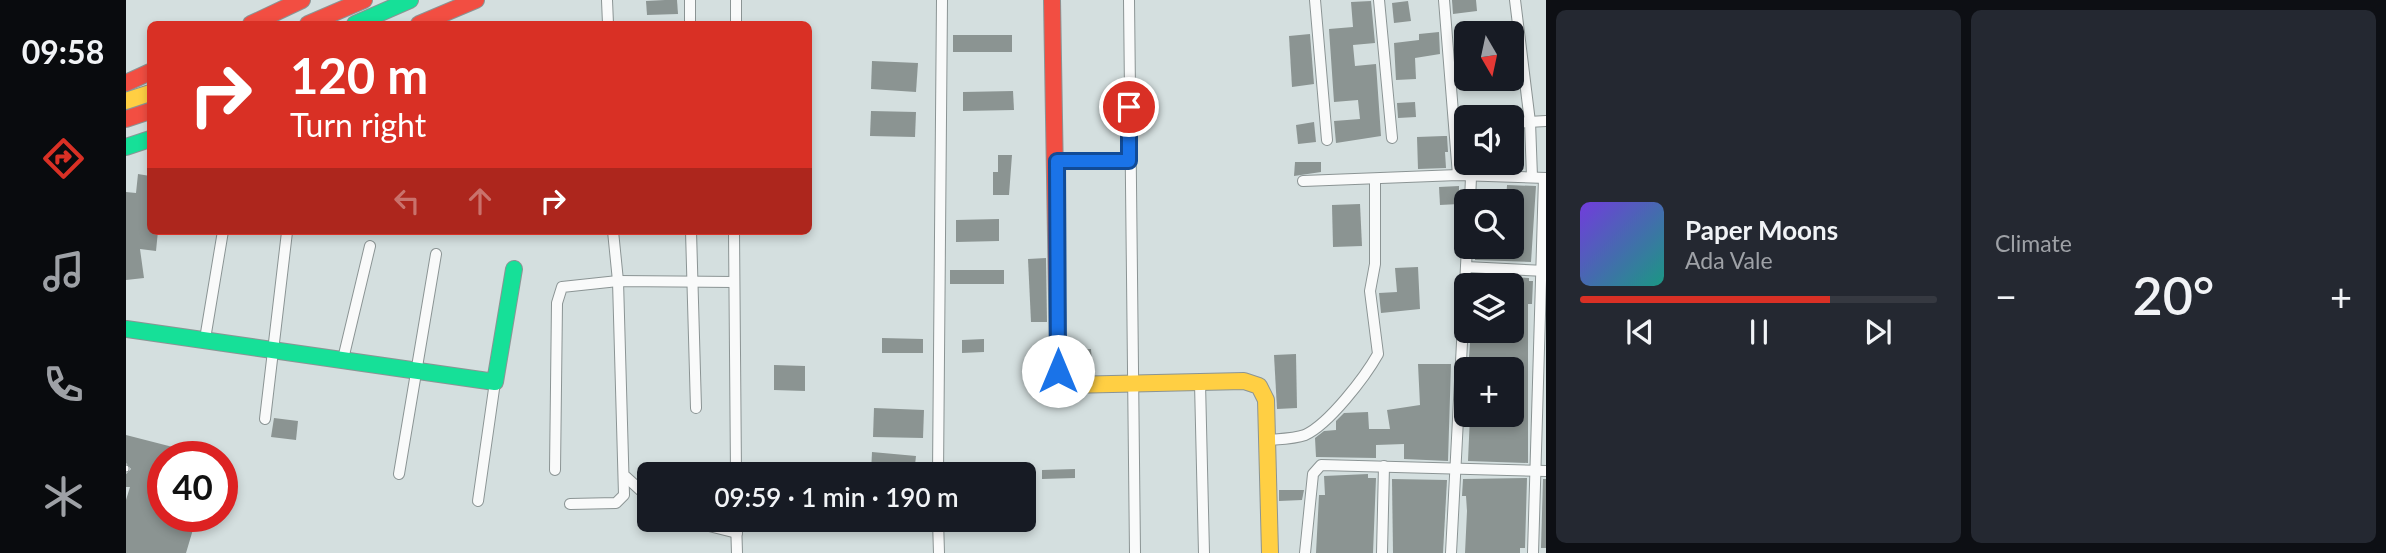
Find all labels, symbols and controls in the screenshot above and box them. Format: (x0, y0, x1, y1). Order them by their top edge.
north arrow (1454, 21, 1524, 91)
map controls (1454, 21, 1524, 427)
text: 09:58 (22, 32, 104, 71)
text: 120 m (290, 46, 428, 104)
icon: right (175, 49, 266, 140)
pin (1099, 77, 1159, 137)
icon: arrive (1110, 88, 1148, 126)
text: Turn right (290, 105, 426, 144)
button: sound (1454, 105, 1524, 175)
icon: directions (39, 134, 88, 183)
icon: left (388, 182, 426, 220)
icon: ahead (461, 182, 499, 220)
icon: right (534, 182, 572, 220)
button: search (1454, 189, 1524, 259)
text: Paper Moons (1685, 214, 1838, 246)
text: Climate (1995, 229, 2072, 257)
text: Ada Vale (1685, 246, 1773, 274)
icon: music (39, 247, 88, 296)
text: 20° (2133, 264, 2214, 326)
button: layers (1454, 273, 1524, 343)
text: − (1995, 273, 2017, 319)
text: + (2330, 273, 2352, 319)
icon: previous (1621, 313, 1659, 351)
icon: pause (1740, 313, 1778, 351)
icon: next (1859, 313, 1897, 351)
position arrow (1021, 334, 1095, 408)
button: + (1454, 357, 1524, 427)
icon: phone (39, 360, 88, 409)
speed limit sign: 40 (147, 441, 238, 532)
icon: climate (39, 472, 88, 521)
text: 09:59 · 1 min · 190 m (714, 481, 959, 513)

